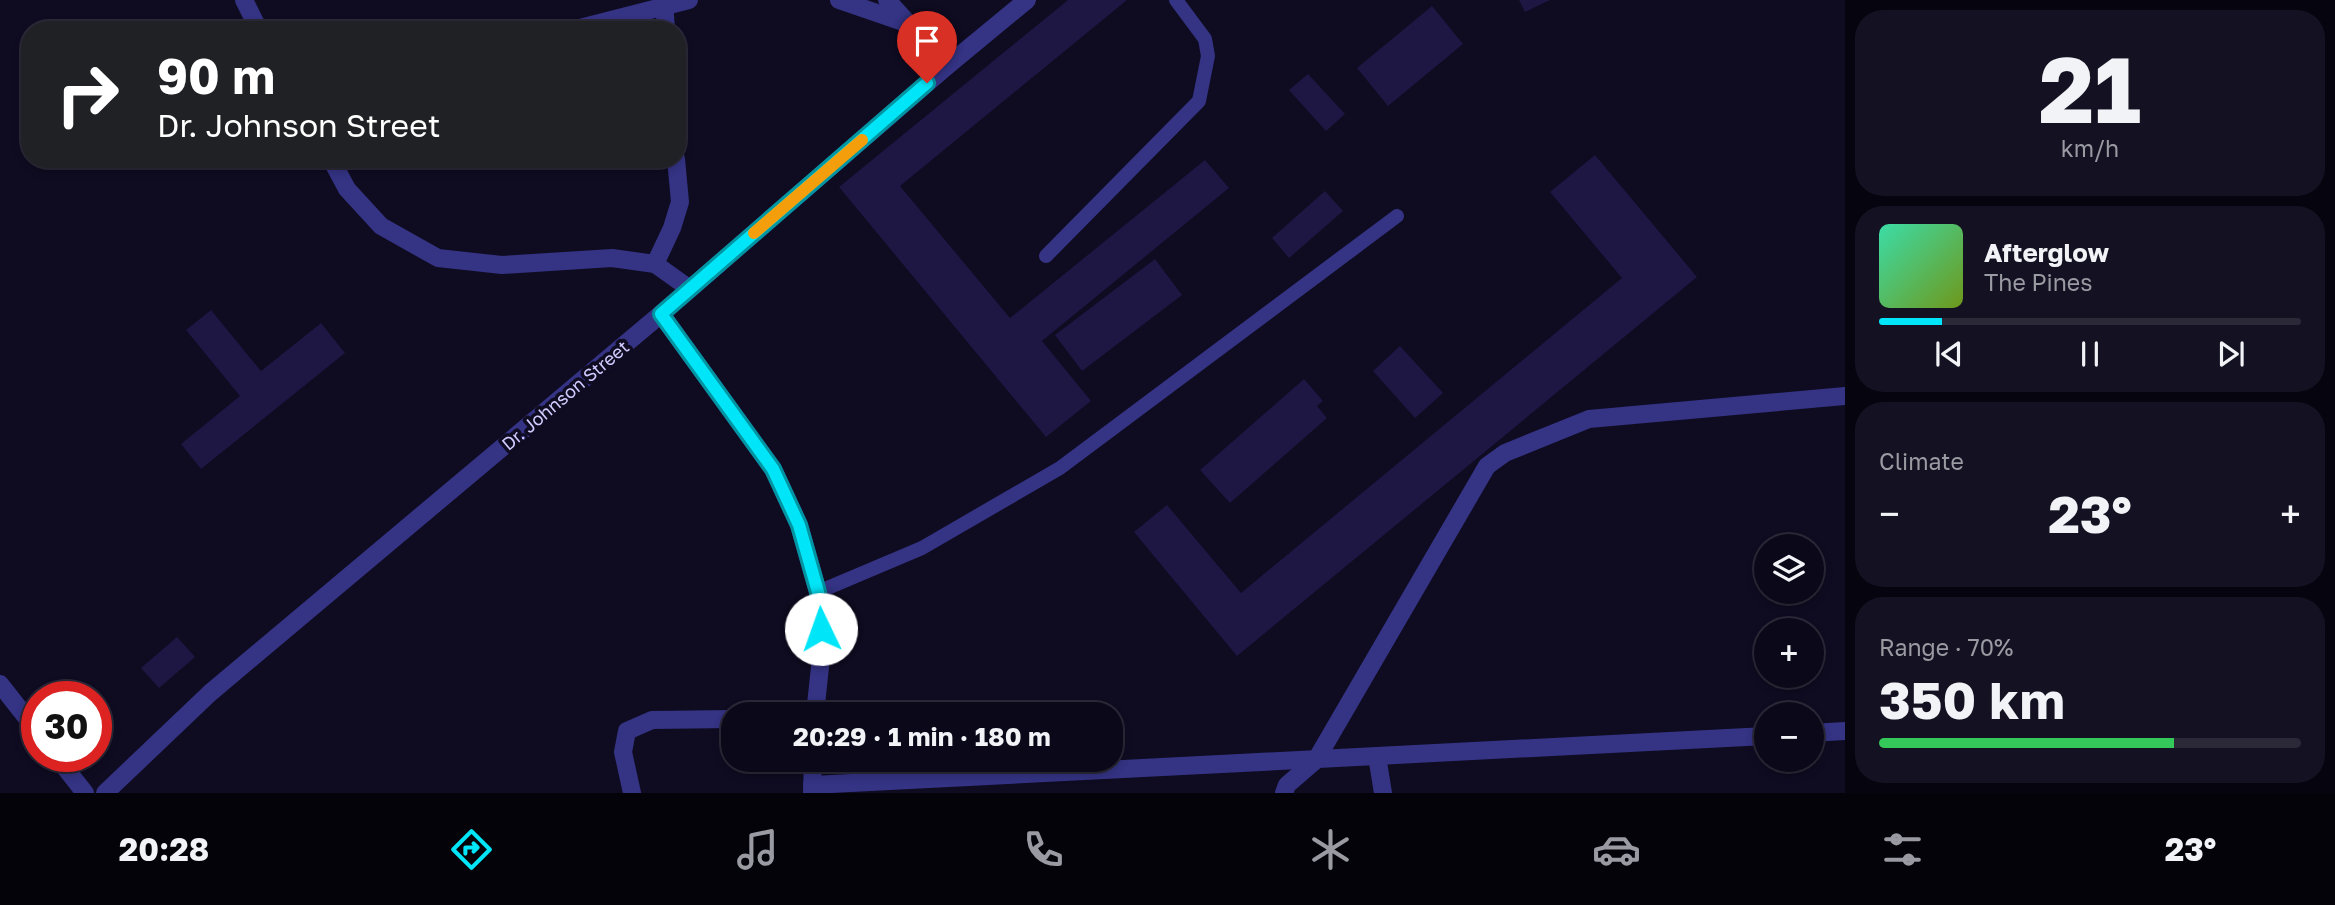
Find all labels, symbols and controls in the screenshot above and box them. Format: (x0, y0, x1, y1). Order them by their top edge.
pin (897, 11, 957, 83)
icon: arrive (908, 22, 946, 60)
text: 21 (2039, 34, 2141, 143)
text: 90 m (157, 46, 275, 105)
icon: right (42, 49, 133, 140)
text: Dr. Johnson Street (157, 106, 441, 144)
text: km/h (2061, 134, 2119, 162)
text: Afterglow (1984, 237, 2109, 268)
text: The Pines (1984, 268, 2092, 296)
street label: Dr. Johnson Street (497, 335, 633, 455)
icon: previous (1930, 335, 1968, 373)
icon: pause (2071, 335, 2109, 373)
icon: next (2212, 335, 2250, 373)
text: Climate (1879, 447, 1964, 475)
text: 23° (2048, 482, 2132, 544)
text: − (1879, 491, 1900, 536)
text: + (2280, 491, 2301, 536)
map controls (1754, 534, 1824, 772)
button: layers (1754, 534, 1824, 604)
position arrow (784, 592, 858, 666)
button: + (1754, 618, 1824, 688)
text: Range · 70% (1879, 633, 2013, 661)
text: 350 km (1879, 668, 2065, 730)
speed limit sign: 30 (21, 681, 112, 772)
button: − (1754, 702, 1824, 772)
text: 20:29 · 1 min · 180 m (793, 721, 1051, 752)
icon: directions (447, 825, 496, 874)
icon: music (733, 825, 782, 874)
icon: phone (1019, 825, 1068, 874)
icon: climate (1306, 825, 1355, 874)
icon: car (1592, 825, 1641, 874)
icon: filters (1878, 825, 1927, 874)
text: 20:28 (119, 830, 209, 868)
text: 23° (2165, 830, 2216, 868)

